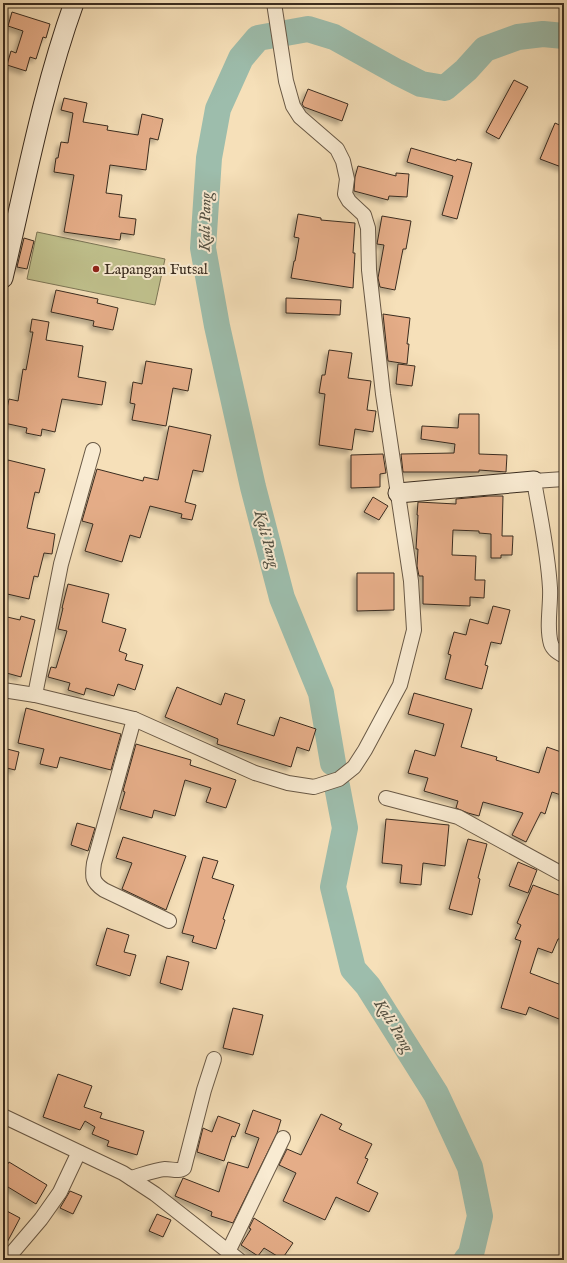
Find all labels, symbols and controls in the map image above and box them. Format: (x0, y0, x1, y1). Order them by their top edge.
water label: Kali Pang (195, 192, 217, 253)
place label: Lapangan Futsal (104, 260, 209, 279)
marker: Lapangan Futsal (91, 264, 101, 274)
water label: Kali Pang (248, 507, 283, 571)
water label: Kali Pang (368, 995, 418, 1057)

